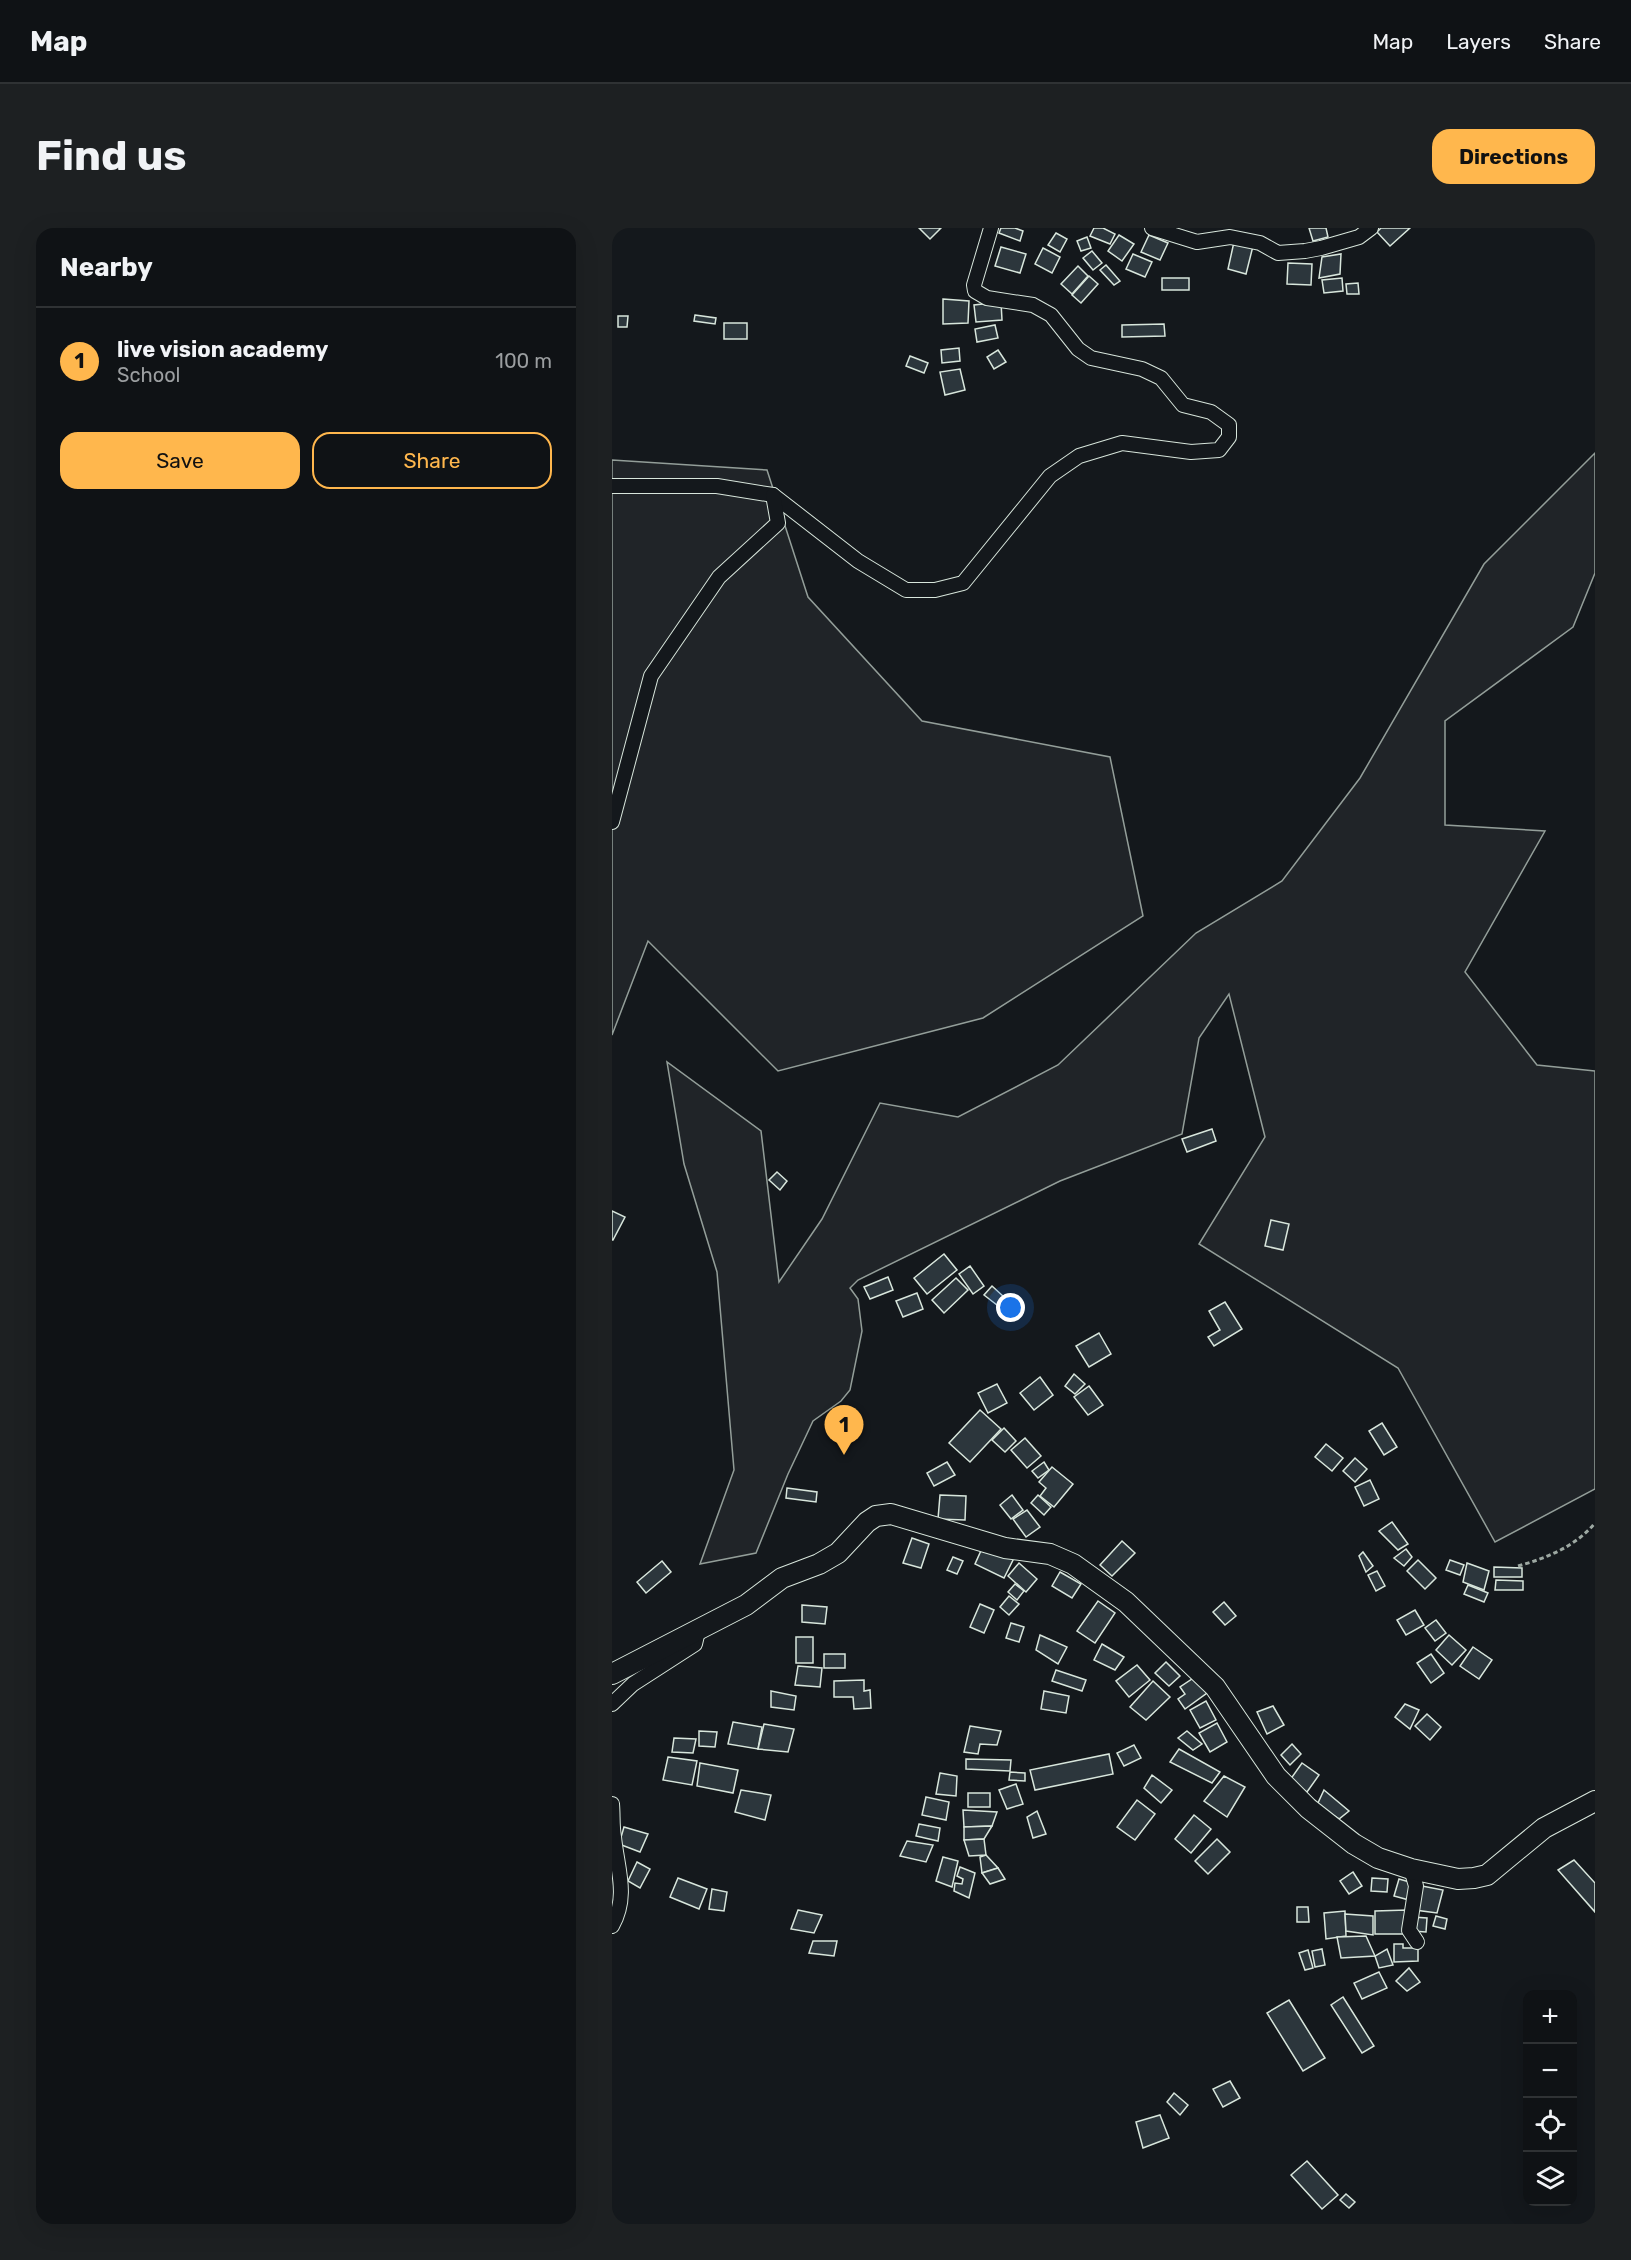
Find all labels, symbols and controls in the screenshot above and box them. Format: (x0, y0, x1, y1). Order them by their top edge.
text: Map (30, 25, 87, 58)
text: Map (1372, 29, 1413, 54)
text: Layers (1446, 29, 1511, 54)
text: Share (1544, 29, 1601, 54)
button: Directions (1432, 129, 1595, 184)
text: Find us (36, 131, 187, 181)
text: Nearby (60, 252, 153, 283)
text: live vision academy (117, 336, 328, 363)
text: 1 (75, 349, 84, 373)
text: 100 m (495, 349, 552, 373)
text: School (117, 363, 180, 387)
button: Save (60, 432, 300, 489)
button: Share (312, 432, 552, 489)
your location (996, 1293, 1025, 1322)
pin: 1 (824, 1406, 864, 1455)
map controls (1523, 1990, 1577, 2206)
button: + (1523, 1990, 1577, 2044)
button: − (1523, 2044, 1577, 2098)
button: locate (1523, 2098, 1577, 2152)
button: layers (1523, 2152, 1577, 2206)

